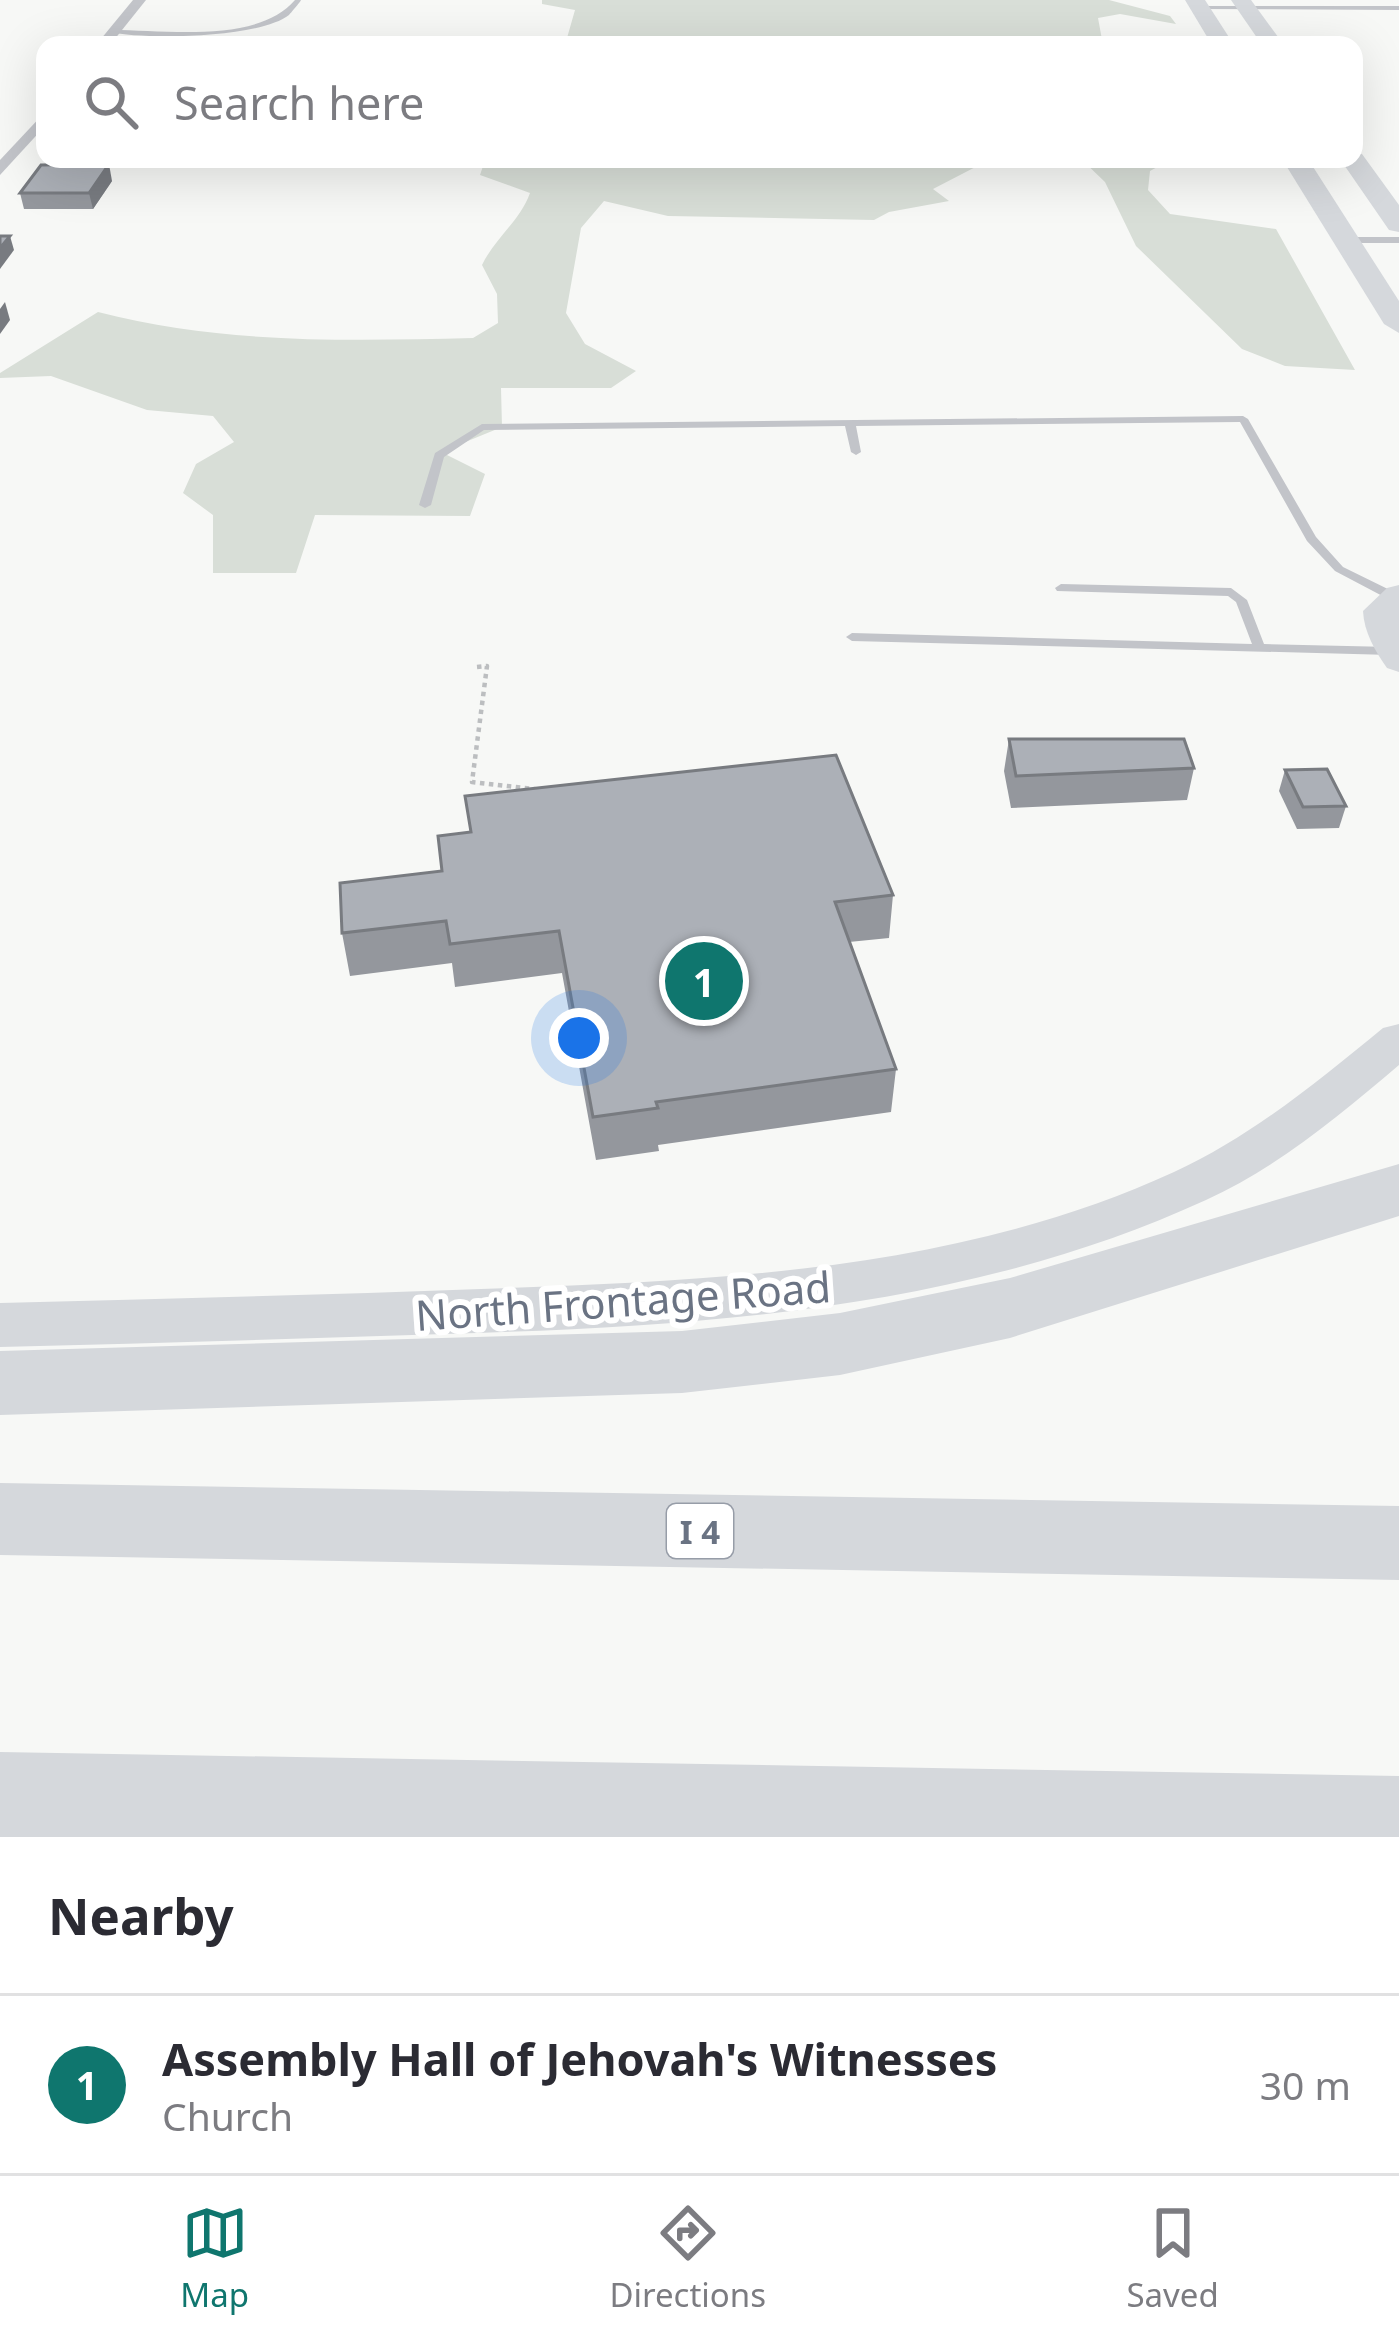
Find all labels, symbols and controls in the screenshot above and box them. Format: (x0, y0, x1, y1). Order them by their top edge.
search box (36, 36, 1363, 168)
icon: search (78, 69, 144, 135)
text: Search here (174, 72, 424, 133)
pin: 1 (665, 936, 743, 1026)
your location (549, 1008, 609, 1068)
street label: North Frontage Road (413, 1257, 833, 1343)
road number: I 4 (667, 1504, 733, 1558)
text: Nearby (48, 1880, 234, 1950)
text: Assembly Hall of Jehovah's Witnesses (162, 2028, 997, 2089)
text: 1 (76, 2058, 98, 2111)
text: 30 m (1260, 2058, 1351, 2111)
text: Church (162, 2089, 293, 2142)
tab: Map (180, 2200, 249, 2317)
tab: Directions (609, 2200, 766, 2317)
tab: Saved (1126, 2200, 1219, 2317)

